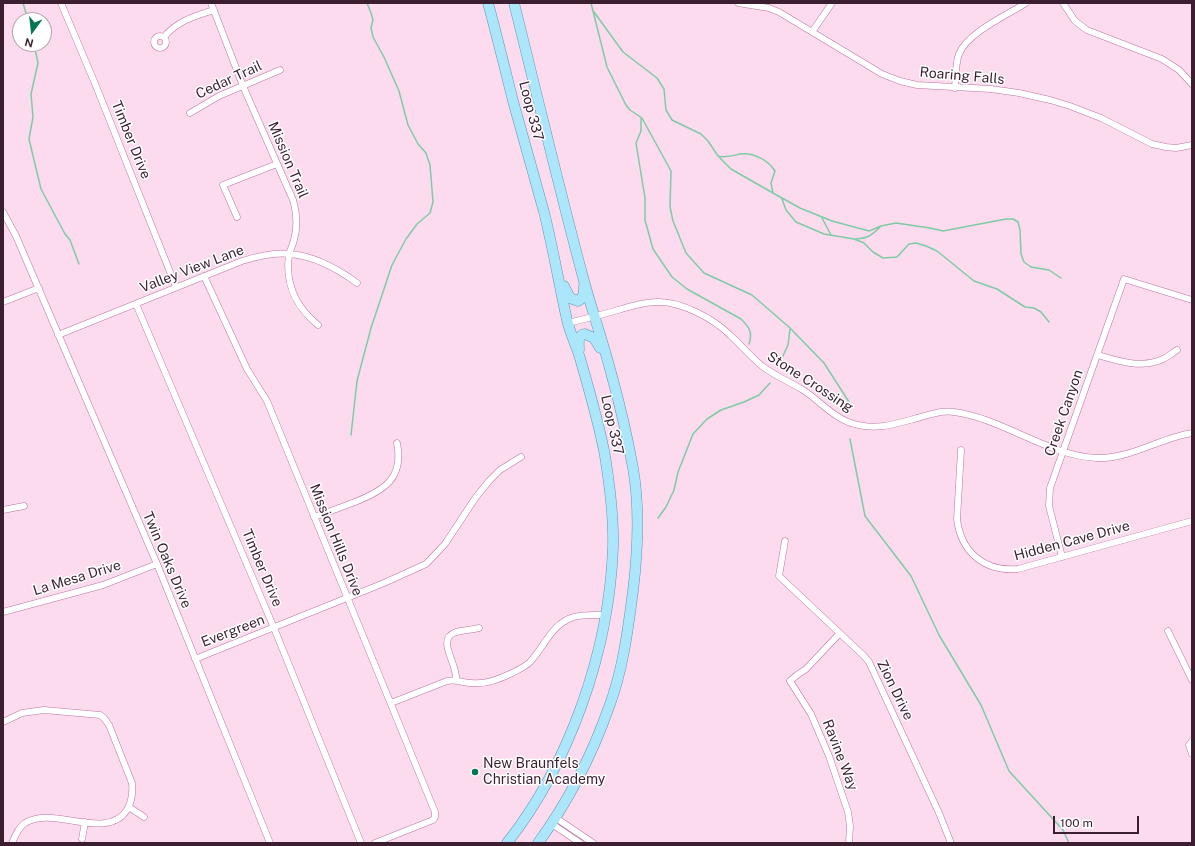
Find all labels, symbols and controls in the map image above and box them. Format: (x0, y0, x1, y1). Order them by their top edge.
north arrow (12, 12, 52, 52)
text: N (23, 36, 35, 50)
street label: Cedar Trail (193, 57, 265, 103)
street label: Roaring Falls (919, 64, 1005, 88)
street label: Loop 337 (515, 79, 547, 143)
street label: Timber Drive (108, 99, 154, 181)
street label: Mission Trail (264, 119, 312, 201)
street label: Valley View Lane (138, 241, 246, 297)
street label: Stone Crossing (764, 348, 856, 416)
street label: Creek Canyon (1041, 367, 1087, 459)
street label: Loop 337 (597, 393, 627, 457)
street label: Mission Hills Drive (306, 482, 366, 598)
street label: Twin Oaks Drive (139, 509, 195, 611)
street label: Hidden Cave Drive (1012, 517, 1132, 565)
street label: Timber Drive (238, 527, 286, 609)
street label: La Mesa Drive (31, 557, 123, 599)
street label: Evergreen (199, 611, 267, 651)
street label: Zion Drive (873, 657, 917, 723)
street label: Ravine Way (819, 717, 861, 793)
place label: New Braunfels Christian Academy (483, 756, 605, 788)
marker: New Braunfels Christian Academy (470, 767, 480, 777)
scale bar (1055, 808, 1141, 834)
text: 100 m (1060, 816, 1093, 830)

